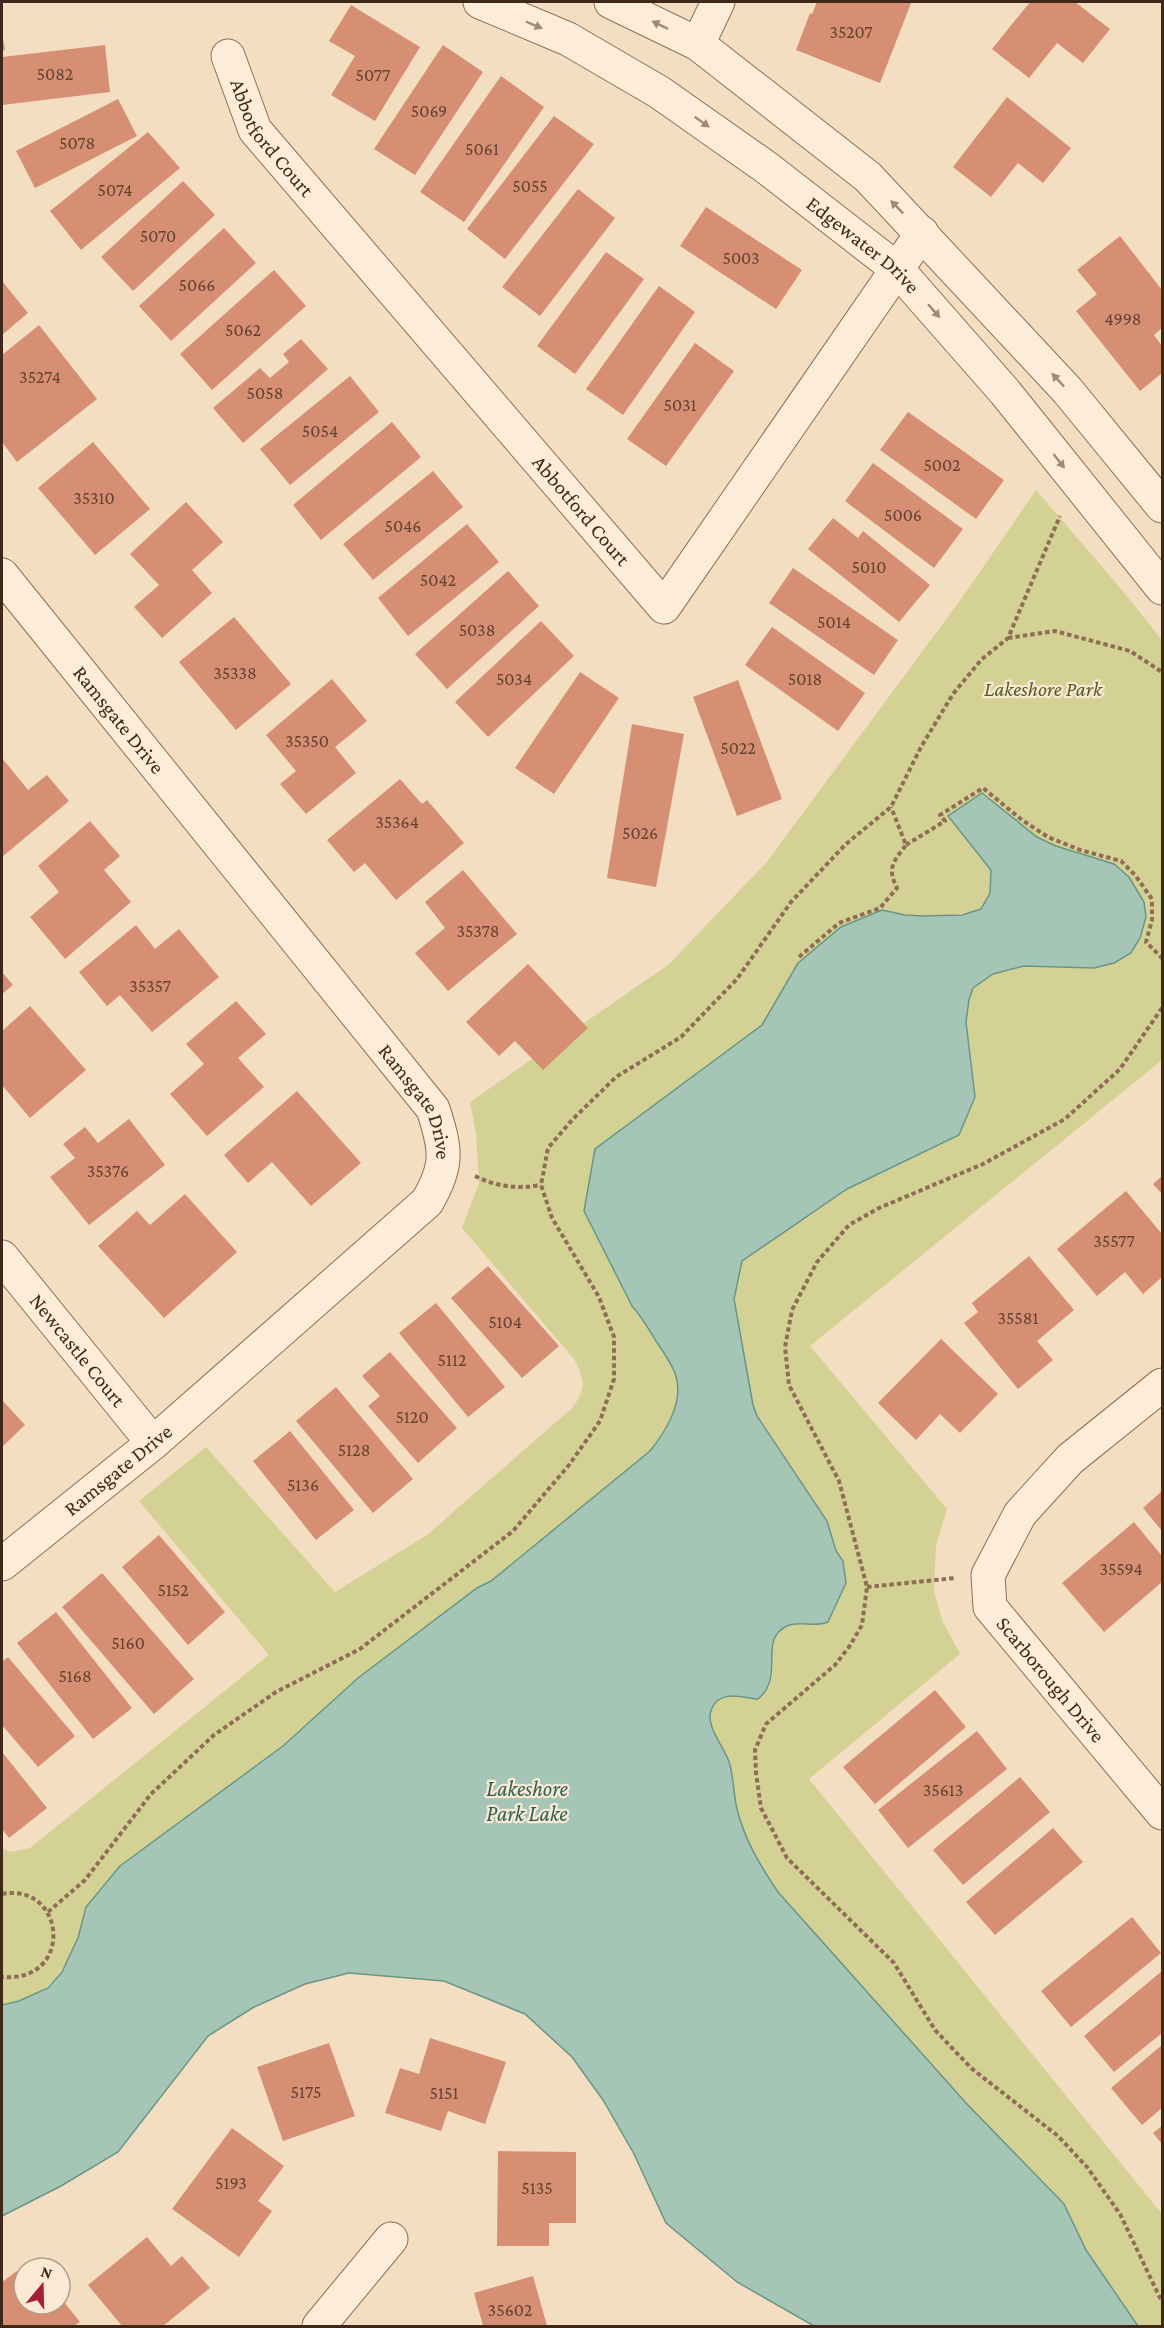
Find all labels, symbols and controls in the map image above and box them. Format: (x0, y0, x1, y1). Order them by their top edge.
one-way arrow (525, 20, 543, 30)
one-way arrow (651, 21, 668, 30)
house number: 35207 (829, 22, 873, 42)
house number: 5082 (37, 64, 73, 84)
house number: 5077 (356, 65, 390, 85)
street label: Abbotford Court (225, 76, 320, 202)
house number: 5069 (411, 101, 447, 121)
one-way arrow (694, 116, 710, 128)
house number: 5078 (59, 133, 95, 153)
house number: 5061 (465, 139, 499, 159)
house number: 5055 (512, 176, 548, 196)
house number: 5074 (97, 180, 133, 200)
street label: Edgewater Drive (802, 191, 925, 298)
one-way arrow (890, 200, 904, 214)
house number: 5070 (140, 226, 176, 246)
house number: 5003 (722, 248, 760, 268)
house number: 5066 (179, 275, 215, 295)
one-way arrow (927, 303, 940, 318)
house number: 4998 (1105, 309, 1141, 329)
house number: 5062 (225, 320, 261, 340)
house number: 35274 (19, 367, 61, 387)
one-way arrow (1051, 373, 1065, 388)
house number: 5058 (247, 383, 283, 403)
house number: 5031 (663, 395, 697, 415)
house number: 5054 (302, 421, 338, 441)
street label: Abbotford Court (527, 450, 636, 571)
one-way arrow (1053, 453, 1066, 469)
house number: 5002 (923, 455, 961, 475)
house number: 35310 (73, 488, 115, 508)
house number: 5006 (884, 505, 922, 525)
house number: 5046 (384, 516, 422, 536)
house number: 5010 (852, 557, 886, 577)
house number: 5042 (420, 570, 456, 590)
house number: 5014 (817, 612, 851, 632)
house number: 5038 (459, 620, 495, 640)
street label: Ramsgate Drive (68, 661, 170, 779)
house number: 35338 (213, 663, 257, 683)
house number: 5034 (496, 669, 532, 689)
house number: 5018 (788, 669, 822, 689)
park label: Lakeshore Park (984, 677, 1103, 701)
house number: 35350 (285, 731, 329, 751)
house number: 5022 (720, 738, 756, 758)
house number: 35364 (375, 812, 419, 832)
house number: 5026 (622, 823, 658, 843)
house number: 35378 (456, 921, 500, 941)
house number: 35357 (129, 976, 171, 996)
street label: Ramsgate Drive (373, 1039, 455, 1159)
house number: 35376 (87, 1161, 129, 1181)
house number: 35577 (1093, 1231, 1135, 1251)
street label: Newcastle Court (25, 1289, 131, 1412)
house number: 35581 (997, 1308, 1039, 1328)
house number: 5104 (488, 1312, 522, 1332)
house number: 5112 (438, 1350, 466, 1370)
house number: 5120 (395, 1407, 429, 1427)
street label: Ramsgate Drive (59, 1419, 177, 1521)
house number: 5128 (338, 1440, 370, 1460)
house number: 5136 (287, 1475, 319, 1495)
house number: 35594 (1099, 1559, 1143, 1579)
house number: 5152 (157, 1580, 189, 1600)
street label: Scarborough Drive (991, 1612, 1110, 1747)
house number: 5160 (111, 1633, 145, 1653)
house number: 5168 (58, 1666, 92, 1686)
water label: Lakeshore Park Lake (486, 1776, 568, 1826)
house number: 35613 (923, 1780, 963, 1800)
house number: 5175 (291, 2082, 322, 2102)
house number: 5151 (430, 2083, 458, 2103)
house number: 5193 (215, 2173, 247, 2193)
house number: 5135 (521, 2178, 553, 2198)
north arrow (12, 2256, 72, 2316)
text: N (39, 2262, 55, 2282)
house number: 35602 (488, 2300, 532, 2320)

